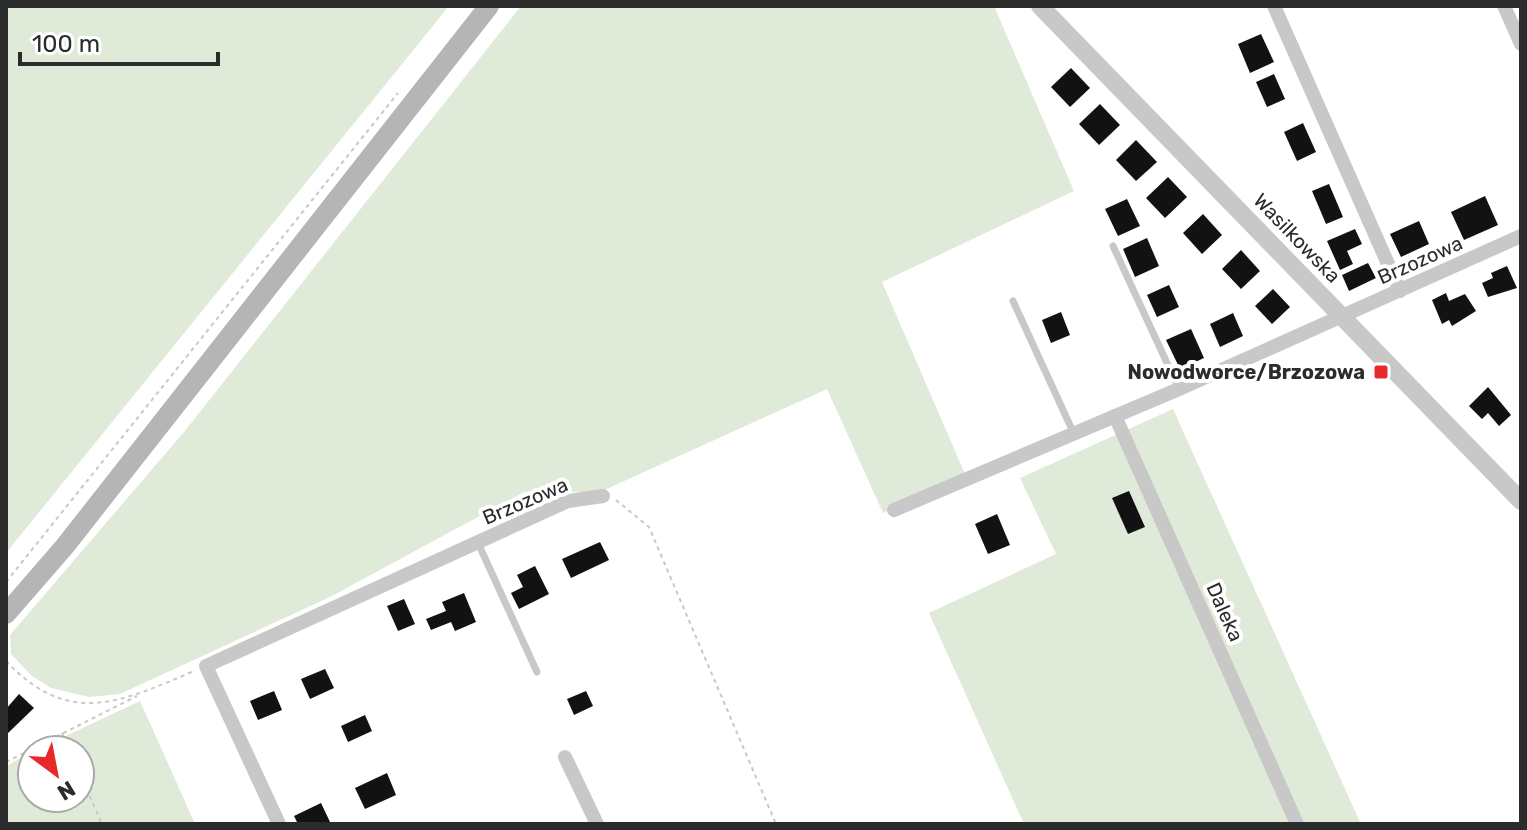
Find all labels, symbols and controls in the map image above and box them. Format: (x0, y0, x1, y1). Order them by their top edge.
scale bar (20, 16, 218, 66)
text: 100 m (32, 30, 100, 58)
street label: Wasilkowska (1249, 188, 1345, 288)
street label: Brzozowa (1374, 231, 1466, 289)
place label: Nowodworce/Brzozowa (1128, 360, 1365, 384)
marker: Nowodworce/Brzozowa (1372, 363, 1390, 381)
street label: Brzozowa (479, 472, 571, 530)
street label: Daleka (1201, 579, 1249, 645)
north arrow (16, 734, 96, 814)
text: N (52, 775, 80, 806)

